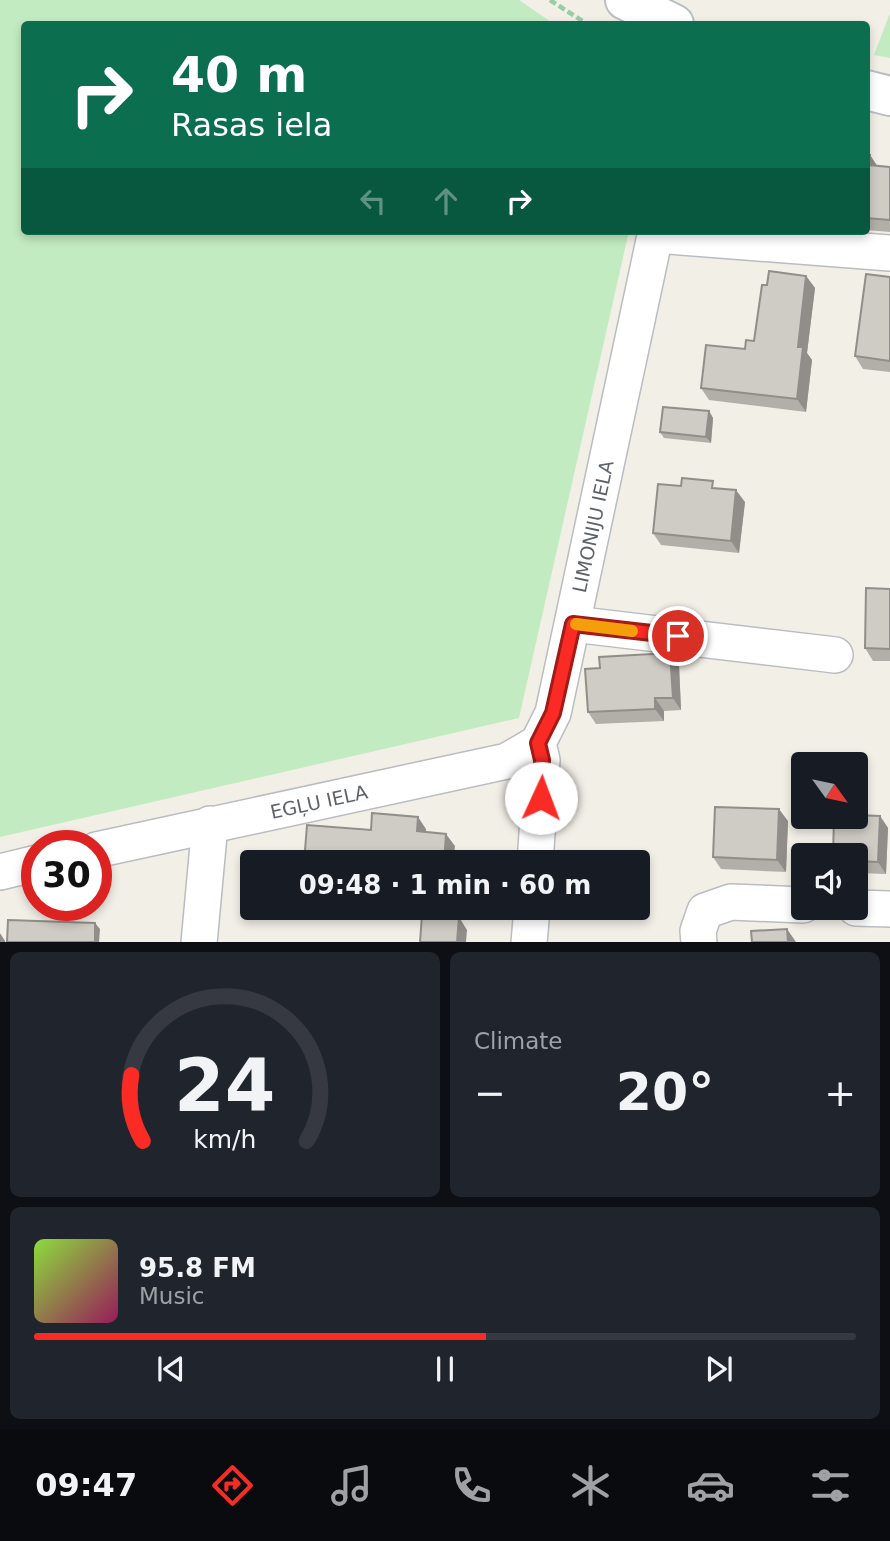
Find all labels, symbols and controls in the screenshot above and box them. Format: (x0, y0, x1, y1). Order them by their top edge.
text: 40 m (171, 47, 307, 104)
icon: right (56, 49, 147, 140)
text: Rasas iela (171, 106, 332, 144)
icon: left (354, 182, 392, 220)
icon: ahead (427, 182, 465, 220)
icon: right (500, 182, 538, 220)
street label: LIMONIJU IELA (568, 458, 618, 595)
pin (648, 606, 708, 666)
icon: arrive (659, 617, 697, 655)
north arrow (791, 752, 868, 830)
map controls (791, 752, 868, 920)
position arrow (504, 761, 578, 835)
street label: EGĻU IELA (268, 781, 370, 823)
speed limit sign: 30 (21, 830, 112, 921)
button: sound (791, 843, 868, 920)
text: 09:48 · 1 min · 60 m (299, 870, 591, 900)
text: Climate (474, 1028, 563, 1054)
text: 24 (174, 1043, 276, 1128)
text: 20° (616, 1062, 714, 1122)
text: − (474, 1071, 506, 1115)
text: + (824, 1071, 856, 1115)
text: km/h (193, 1124, 257, 1153)
text: 95.8 FM (139, 1253, 256, 1283)
text: Music (139, 1283, 204, 1309)
icon: previous (152, 1350, 190, 1388)
icon: pause (426, 1350, 464, 1388)
icon: next (700, 1350, 738, 1388)
icon: directions (208, 1461, 257, 1510)
icon: music (327, 1461, 376, 1510)
icon: phone (447, 1461, 496, 1510)
icon: climate (566, 1461, 615, 1510)
icon: car (686, 1461, 735, 1510)
icon: filters (806, 1461, 855, 1510)
text: 09:47 (35, 1466, 137, 1504)

